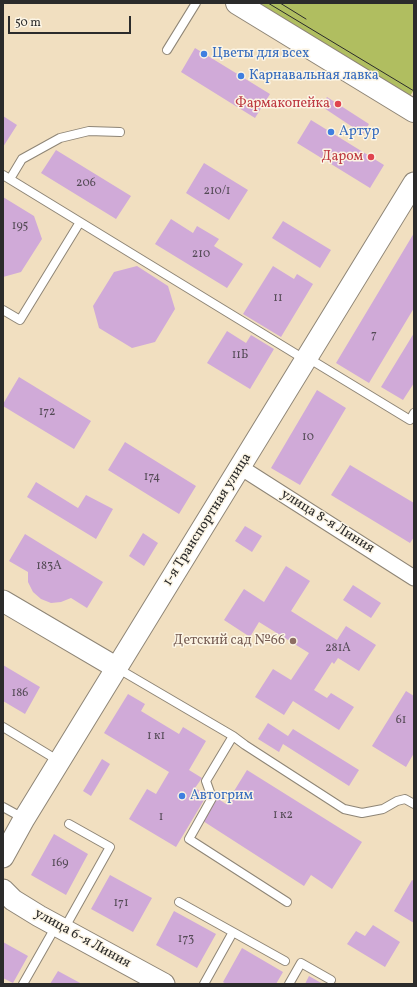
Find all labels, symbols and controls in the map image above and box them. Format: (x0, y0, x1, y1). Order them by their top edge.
scale bar (10, 8, 133, 34)
text: 50 m (15, 15, 41, 31)
place label: Цветы для всех (212, 46, 309, 62)
marker: Цветы для всех (199, 49, 209, 59)
place label: Карнавальная лавка (249, 68, 379, 84)
marker: Карнавальная лавка (236, 71, 246, 81)
place label: Фармакопейка (235, 96, 330, 112)
marker: Фармакопейка (333, 99, 343, 109)
place label: Артур (339, 124, 379, 140)
marker: Артур (326, 127, 336, 137)
place label: Даром (321, 149, 363, 165)
marker: Даром (366, 152, 376, 162)
house number: 206 (76, 177, 96, 191)
house number: 210/1 (204, 185, 230, 199)
house number: 195 (12, 220, 28, 234)
house number: 210 (192, 248, 210, 262)
house number: 11 (273, 292, 283, 306)
house number: 7 (371, 329, 377, 343)
house number: 11Б (232, 349, 248, 363)
house number: 172 (39, 406, 55, 420)
house number: 10 (302, 431, 314, 445)
street label: 1-я Транспортная улица (160, 450, 256, 590)
house number: 174 (144, 471, 160, 485)
street label: улица 8-я Линия (277, 486, 377, 558)
house number: 183А (36, 560, 62, 574)
place label: Детский сад №66 (173, 633, 285, 649)
marker: Детский сад №66 (288, 636, 298, 646)
house number: 281А (325, 642, 351, 656)
house number: 186 (12, 687, 28, 701)
house number: 61 (396, 714, 406, 728)
house number: 1 к1 (147, 730, 165, 744)
place label: Автогрим (190, 788, 253, 804)
marker: Автогрим (177, 791, 187, 801)
house number: 1 к2 (273, 809, 293, 823)
house number: 1 (159, 811, 163, 825)
house number: 169 (52, 857, 68, 871)
house number: 171 (113, 897, 129, 911)
street label: улица 6-я Линия (31, 906, 133, 972)
house number: 173 (178, 933, 194, 947)

